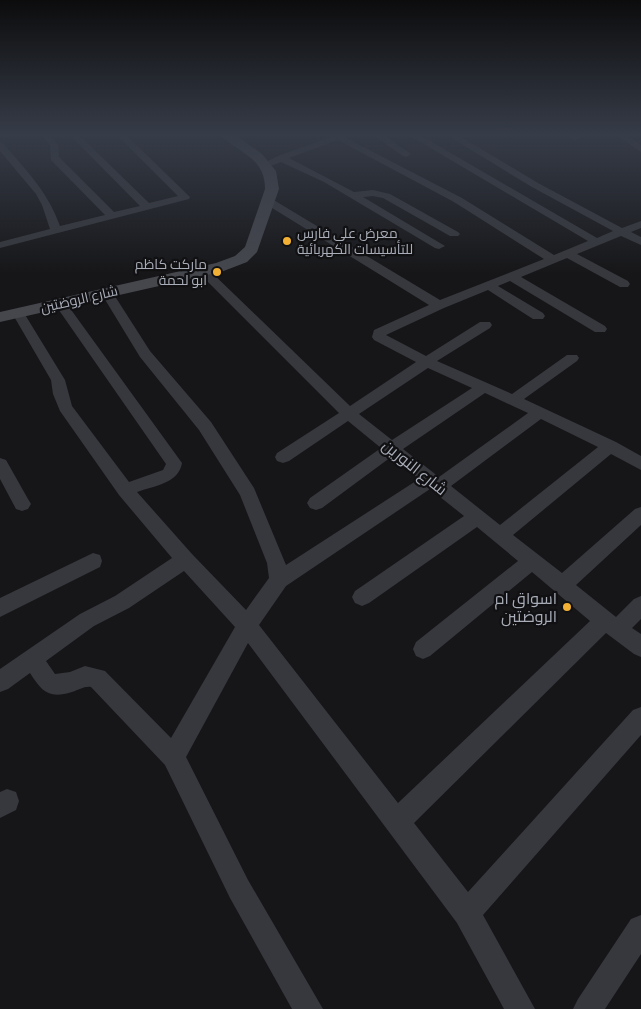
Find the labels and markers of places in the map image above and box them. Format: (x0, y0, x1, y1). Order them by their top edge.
place label: معرض علي فارس للتأسيسات الكهربائية (297, 224, 413, 260)
marker: معرض علي فارس للتأسيسات الكهربائية (281, 235, 293, 247)
place label: ماركت كاظم ابو لحمة (135, 255, 207, 291)
marker: ماركت كاظم ابو لحمة (211, 266, 223, 278)
place label: اسواق ام الروضتين (495, 588, 557, 628)
marker: اسواق ام الروضتين (561, 601, 573, 613)

